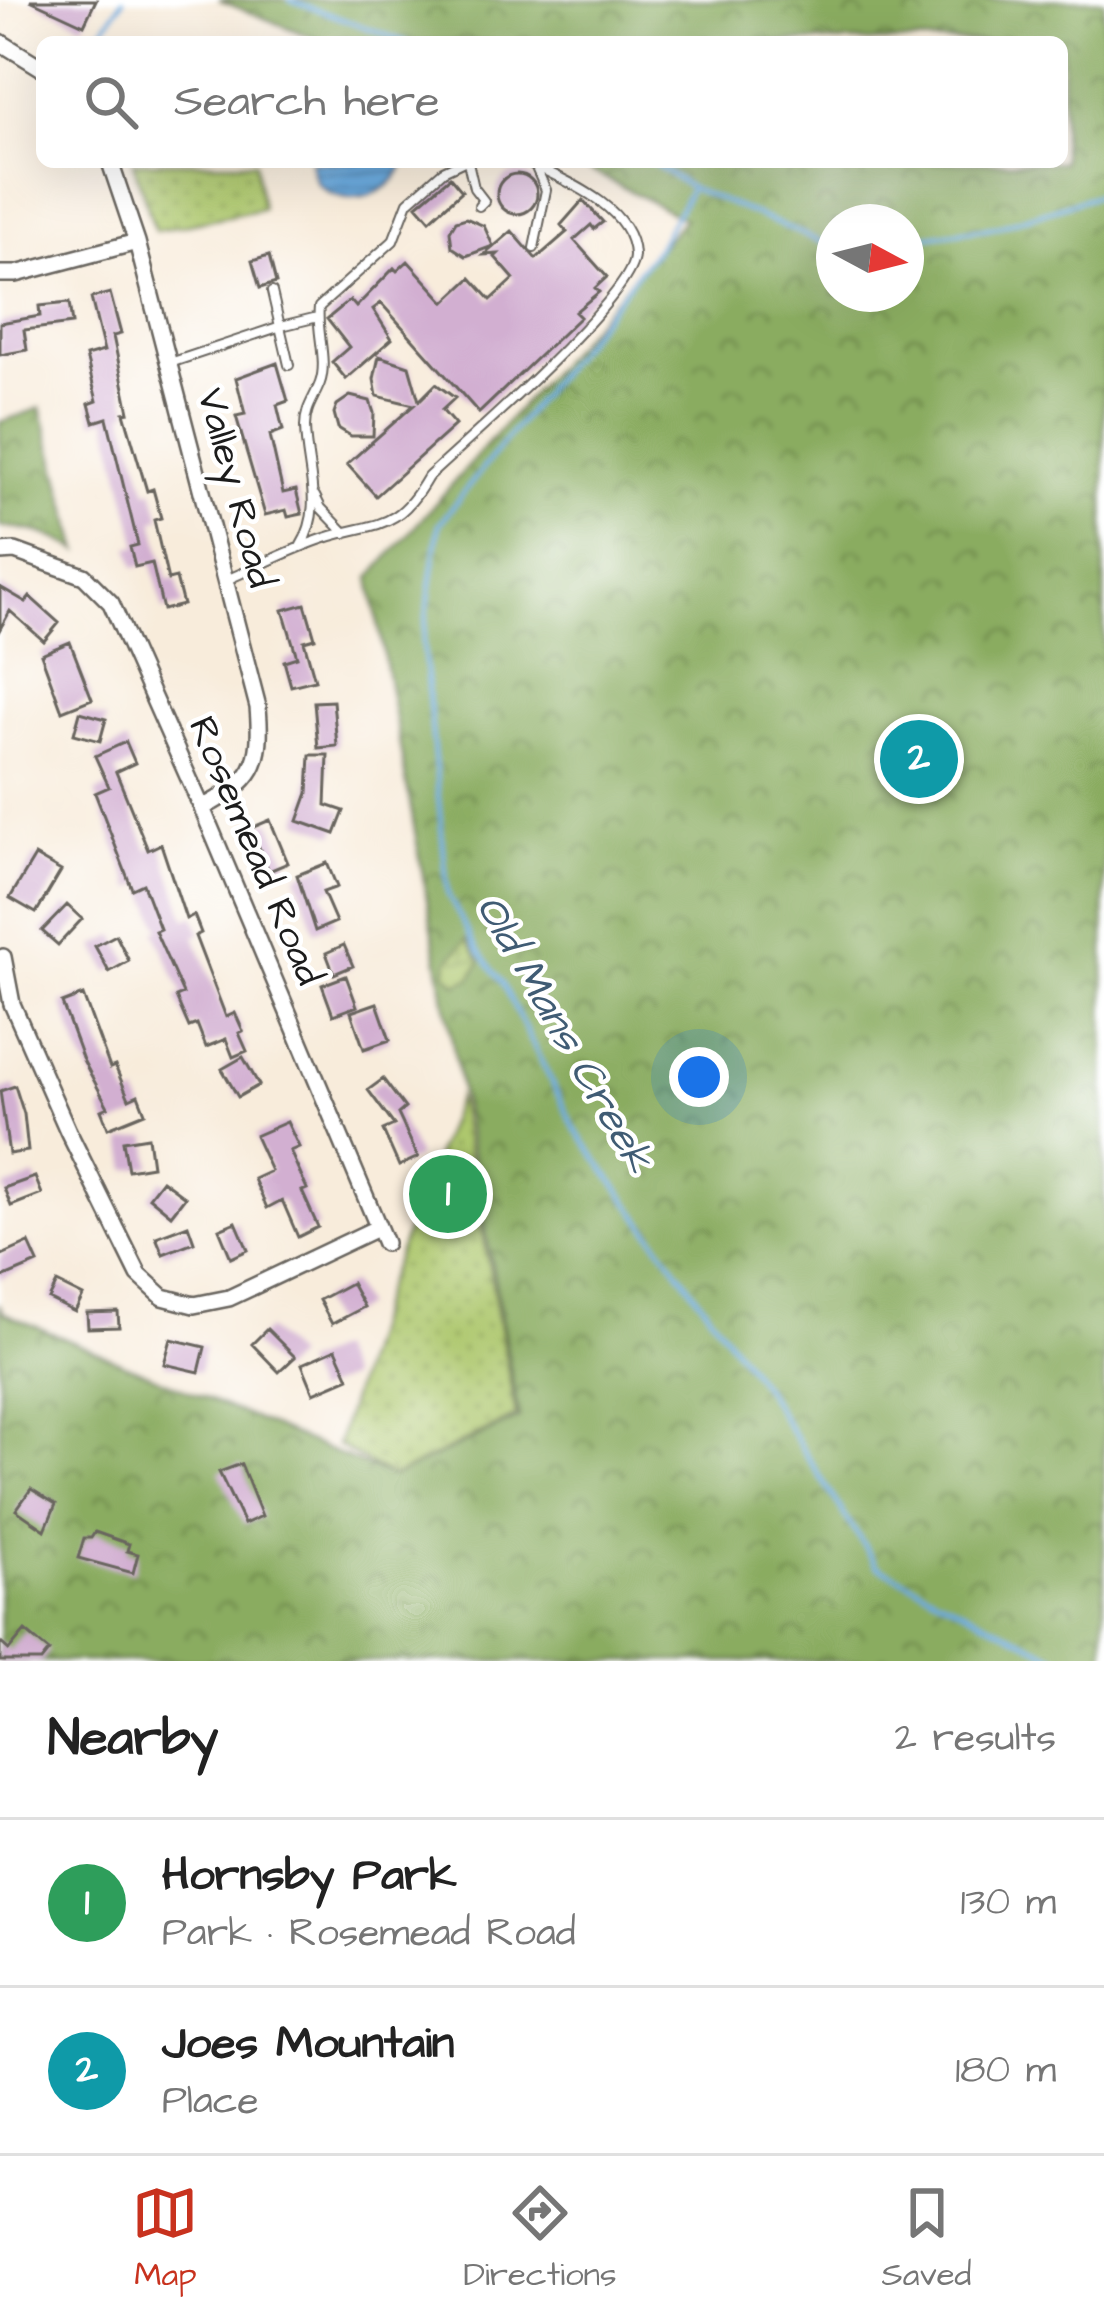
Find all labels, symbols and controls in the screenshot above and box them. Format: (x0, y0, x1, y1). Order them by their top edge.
search box (36, 36, 1068, 168)
icon: search (78, 69, 144, 135)
text: Search here (174, 71, 440, 133)
north arrow (816, 204, 924, 312)
street label: Valley Road (182, 382, 288, 594)
street label: Rosemead Road (174, 708, 336, 994)
pin: 2 (880, 714, 958, 804)
water label: Old Mans Creek (461, 884, 668, 1185)
your location (669, 1047, 729, 1107)
pin: 1 (409, 1149, 487, 1239)
text: Nearby (48, 1704, 218, 1775)
text: 2 results (895, 1712, 1056, 1766)
text: Hornsby Park (162, 1845, 457, 1907)
text: 1 (85, 1876, 90, 1930)
text: 130 m (961, 1876, 1056, 1930)
text: Park · Rosemead Road (162, 1907, 576, 1961)
text: Joes Mountain (162, 2013, 454, 2075)
text: 2 (76, 2044, 98, 2098)
text: 180 m (955, 2044, 1056, 2098)
text: Place (162, 2075, 259, 2129)
tab: Map (132, 2180, 198, 2298)
tab: Directions (463, 2180, 617, 2298)
tab: Saved (882, 2180, 972, 2298)

